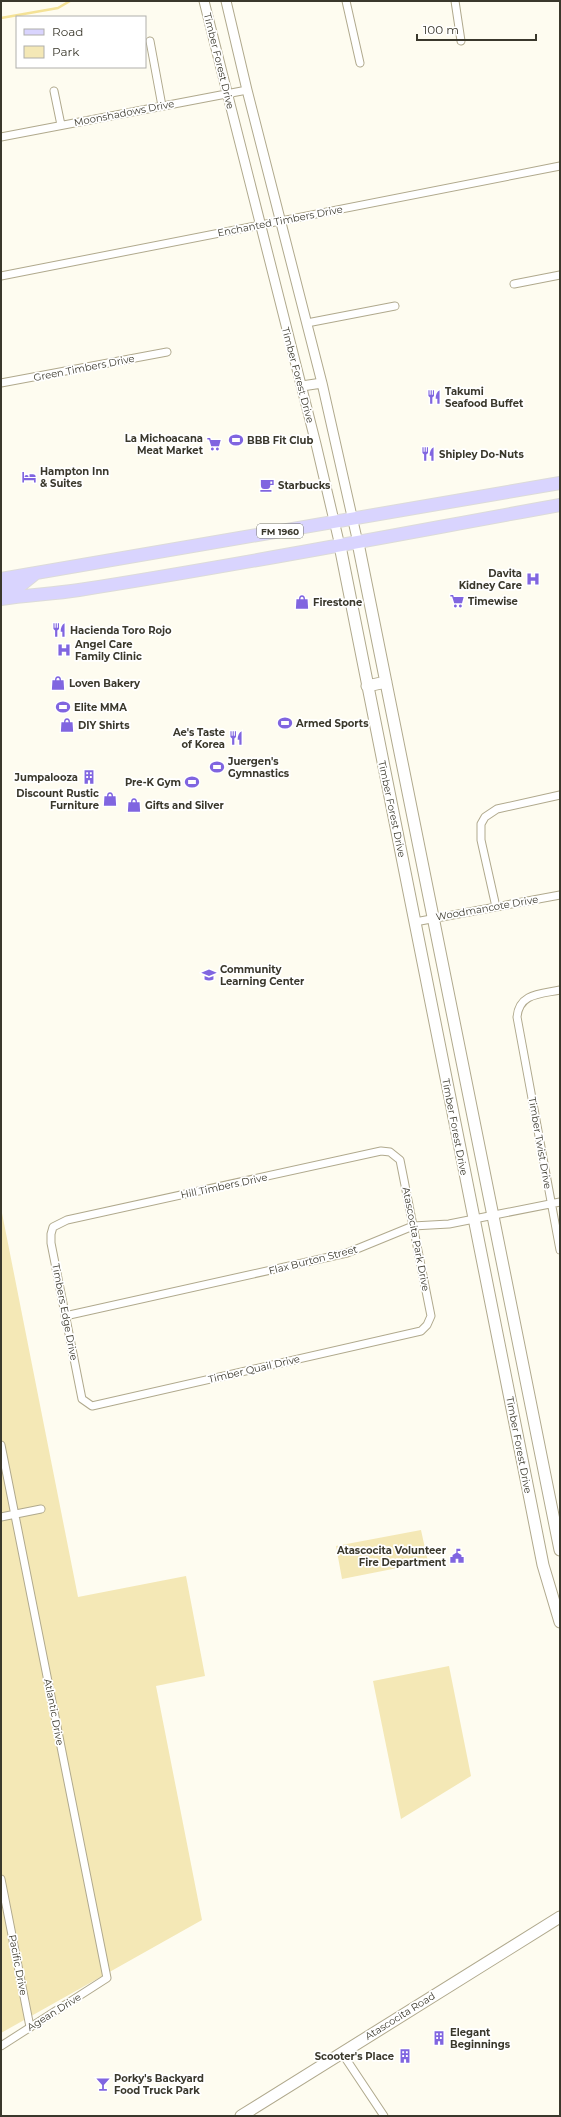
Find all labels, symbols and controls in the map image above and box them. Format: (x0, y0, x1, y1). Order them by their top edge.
street label: Timber Forest Drive (201, 12, 237, 110)
legend (16, 16, 146, 68)
scale bar (417, 16, 536, 42)
text: 100 m (423, 22, 459, 37)
text: Road (52, 24, 83, 39)
text: Park (52, 44, 80, 59)
street label: Moonshadows Drive (73, 97, 175, 129)
street label: Enchanted Timbers Drive (216, 202, 344, 240)
street label: Timber Forest Drive (279, 326, 317, 424)
street label: Green Timbers Drive (32, 352, 136, 384)
place label: Takumi Seafood Buffet (445, 385, 524, 410)
restaurant icon: Takumi Seafood Buffet (426, 389, 442, 405)
place label: La Michoacana Meat Market (125, 432, 204, 457)
sports icon: BBB Fit Club (228, 432, 244, 448)
place label: BBB Fit Club (247, 434, 313, 447)
supermarket icon: La Michoacana Meat Market (206, 436, 222, 452)
restaurant icon: Shipley Do-Nuts (420, 446, 436, 462)
place label: Shipley Do-Nuts (439, 448, 524, 461)
place label: Hampton Inn & Suites (40, 465, 109, 490)
hotel icon: Hampton Inn & Suites (21, 469, 37, 485)
cafe icon: Starbucks (259, 477, 275, 493)
place label: Starbucks (278, 479, 331, 492)
road number: FM 1960 (257, 524, 303, 538)
place label: Davita Kidney Care (459, 567, 522, 592)
hospital icon: Davita Kidney Care (525, 571, 541, 587)
supermarket icon: Timewise (449, 593, 465, 609)
shop icon: Firestone (294, 594, 310, 610)
place label: Timewise (468, 595, 518, 608)
place label: Firestone (313, 596, 362, 609)
restaurant icon: Hacienda Toro Rojo (51, 622, 67, 638)
place label: Hacienda Toro Rojo (70, 624, 172, 637)
place label: Angel Care Family Clinic (74, 638, 142, 663)
hospital icon: Angel Care Family Clinic (56, 642, 72, 658)
shop icon: Loven Bakery (50, 675, 66, 691)
place label: Loven Bakery (69, 677, 141, 690)
sports icon: Elite MMA (55, 699, 71, 715)
place label: Elite MMA (74, 701, 127, 714)
sports icon: Armed Sports (277, 715, 293, 731)
shop icon: DIY Shirts (59, 717, 75, 733)
place label: Armed Sports (295, 717, 369, 730)
place label: DIY Shirts (78, 719, 130, 732)
place label: Ae's Taste of Korea (172, 726, 225, 751)
restaurant icon: Ae's Taste of Korea (228, 730, 244, 746)
place label: Juergen's Gymnastics (227, 755, 290, 780)
sports icon: Juergen's Gymnastics (209, 759, 225, 775)
street label: Timber Forest Drive (375, 759, 409, 859)
building icon: Jumpalooza (81, 769, 97, 785)
place label: Jumpalooza (14, 771, 78, 784)
sports icon: Pre-K Gym (184, 774, 200, 790)
place label: Pre-K Gym (125, 776, 181, 789)
place label: Discount Rustic Furniture (16, 787, 99, 812)
shop icon: Discount Rustic Furniture (102, 791, 118, 807)
shop icon: Gifts and Silver (126, 797, 142, 813)
place label: Gifts and Silver (145, 799, 224, 812)
street label: Woodmancote Drive (435, 893, 539, 923)
place label: Community Learning Center (220, 963, 305, 988)
school or university icon: Community Learning Center (201, 967, 217, 983)
street label: Timber Forest Drive (439, 1077, 471, 1177)
street label: Timber Twist Drive (526, 1096, 554, 1190)
street label: Hill Timbers Drive (179, 1170, 269, 1202)
street label: Atascocita Park Drive (400, 1186, 432, 1292)
street label: Flax Burton Street (267, 1243, 359, 1277)
street label: Timbers Edge Drive (49, 1262, 81, 1362)
street label: Timber Quail Drive (207, 1352, 301, 1386)
street label: Timber Forest Drive (503, 1395, 535, 1495)
place label: Atascocita Volunteer Fire Department (336, 1544, 447, 1569)
public building icon: Atascocita Volunteer Fire Department (449, 1548, 465, 1564)
street label: Atlantic Drive (41, 1678, 67, 1746)
street label: Pacific Drive (6, 1934, 30, 1996)
street label: Atascocita Road (363, 1989, 437, 2043)
street label: Agean Drive (25, 1990, 83, 2034)
place label: Elegant Beginnings (450, 2026, 511, 2051)
building icon: Elegant Beginnings (431, 2030, 447, 2046)
building icon: Scooter's Place (397, 2048, 413, 2064)
place label: Scooter's Place (315, 2050, 394, 2063)
place label: Porky's Backyard Food Truck Park (114, 2072, 204, 2097)
bar icon: Porky's Backyard Food Truck Park (95, 2076, 111, 2092)

